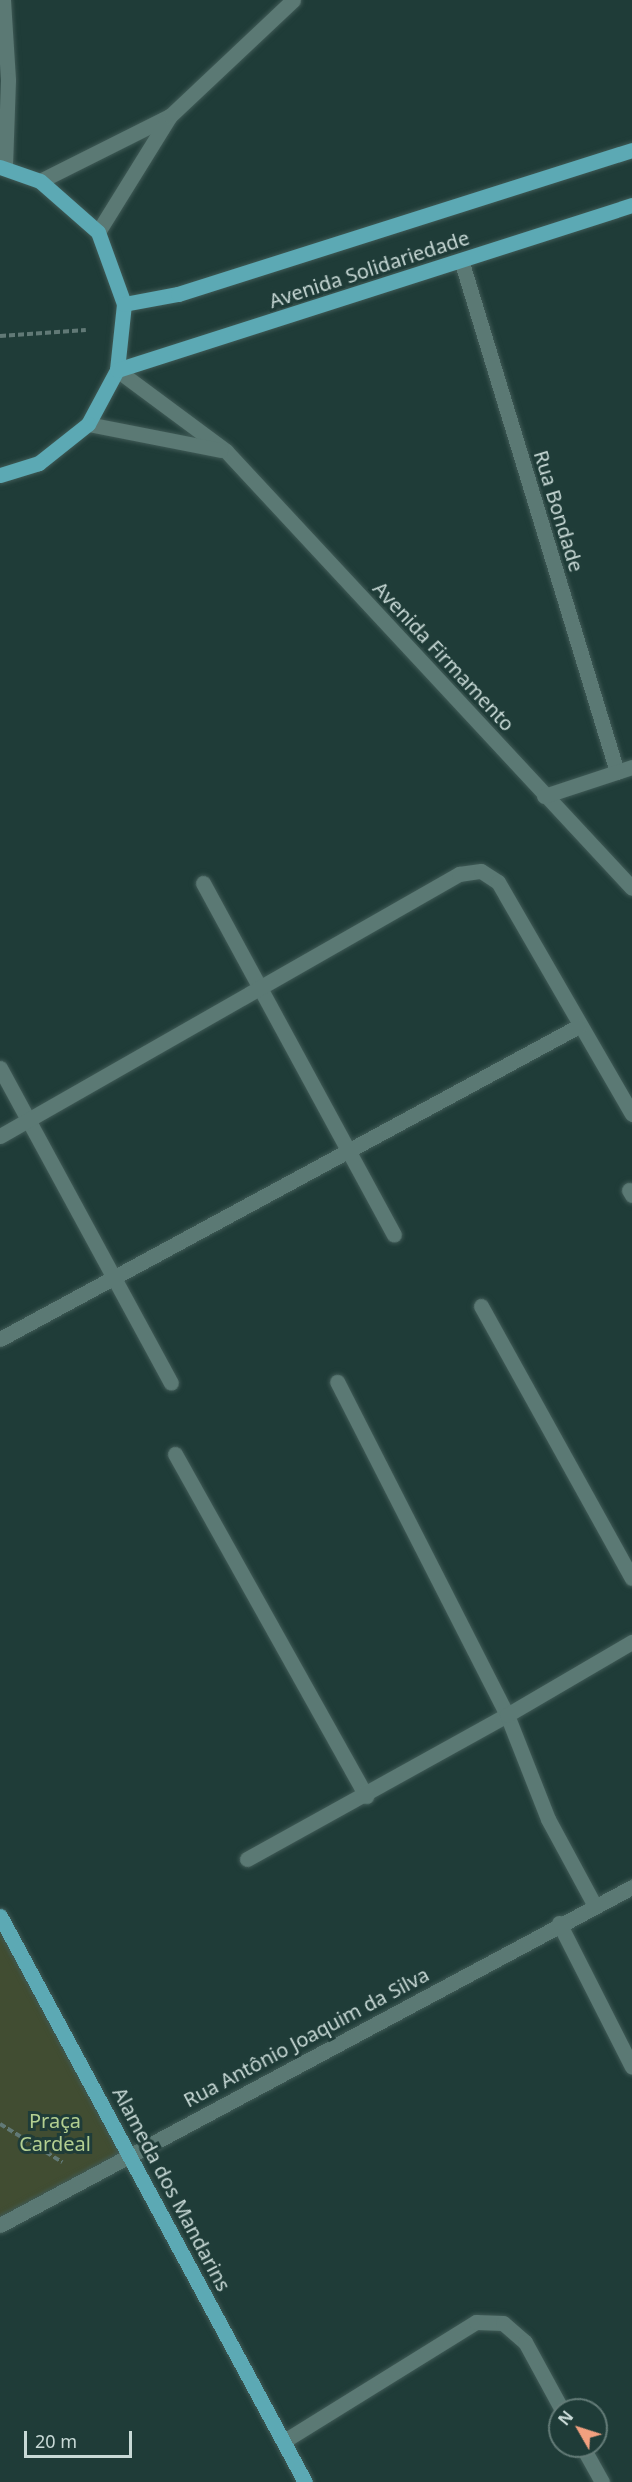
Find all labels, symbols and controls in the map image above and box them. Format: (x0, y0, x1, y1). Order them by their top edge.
street label: Avenida Solidariedade (266, 225, 472, 313)
street label: Rua Bondade (529, 447, 589, 575)
street label: Avenida Firmamento (368, 576, 520, 736)
street label: Rua Antônio Joaquim da Silva (179, 1962, 433, 2112)
street label: Alameda dos Mandarins (108, 2083, 236, 2295)
park label: Praça Cardeal (19, 2109, 91, 2156)
north arrow (548, 2398, 608, 2458)
text: N (553, 2406, 578, 2430)
scale bar (27, 2419, 135, 2457)
text: 20 m (35, 2429, 77, 2453)

